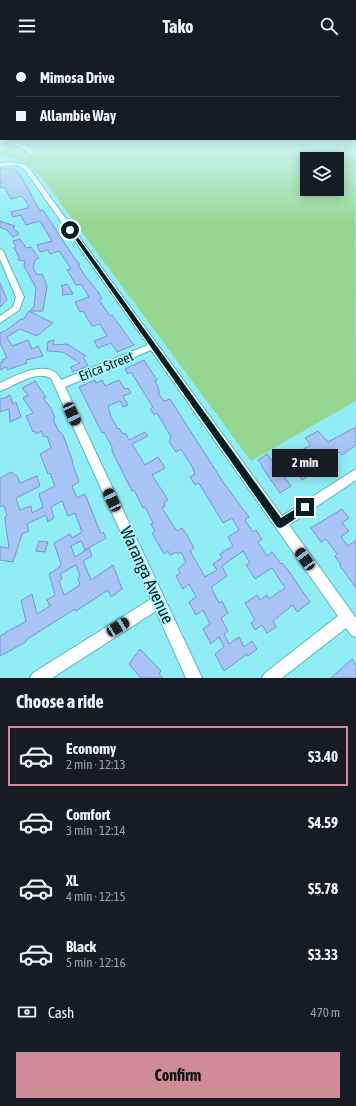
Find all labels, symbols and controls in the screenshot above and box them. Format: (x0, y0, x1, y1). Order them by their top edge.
icon: menu (16, 15, 38, 37)
icon: search (318, 15, 340, 37)
text: Tako (162, 16, 194, 37)
text: Mimosa Drive (40, 69, 115, 86)
text: Allambie Way (40, 107, 116, 124)
map controls (300, 152, 344, 196)
button: layers (300, 152, 344, 196)
route start (61, 221, 79, 239)
street label: Erica Street (76, 348, 136, 384)
car (61, 401, 83, 427)
callout: 2 min (272, 449, 338, 477)
text: 2 min (292, 455, 318, 470)
car (101, 487, 123, 513)
route end (296, 498, 314, 516)
street label: Waranga Avenue (116, 523, 178, 627)
car (293, 546, 317, 572)
car (105, 616, 131, 638)
text: Choose a ride (16, 691, 104, 712)
icon: car (18, 738, 54, 774)
text: Economy (66, 740, 116, 757)
text: $3.40 (308, 748, 338, 765)
text: 2 min · 12:13 (66, 757, 126, 772)
icon: car (18, 804, 54, 840)
text: Comfort (66, 806, 110, 823)
text: $4.59 (308, 814, 338, 831)
text: 3 min · 12:14 (66, 823, 126, 838)
icon: car (18, 870, 54, 906)
text: XL (66, 872, 79, 889)
text: $5.78 (308, 880, 338, 897)
text: 4 min · 12:15 (66, 889, 126, 904)
icon: car (18, 936, 54, 972)
text: Black (66, 938, 96, 955)
text: $3.33 (308, 946, 338, 963)
text: 5 min · 12:16 (66, 955, 126, 970)
icon: cash (16, 1001, 38, 1023)
text: Cash (48, 1004, 74, 1021)
text: 470 m (311, 1005, 340, 1020)
button: Confirm (16, 1052, 340, 1098)

